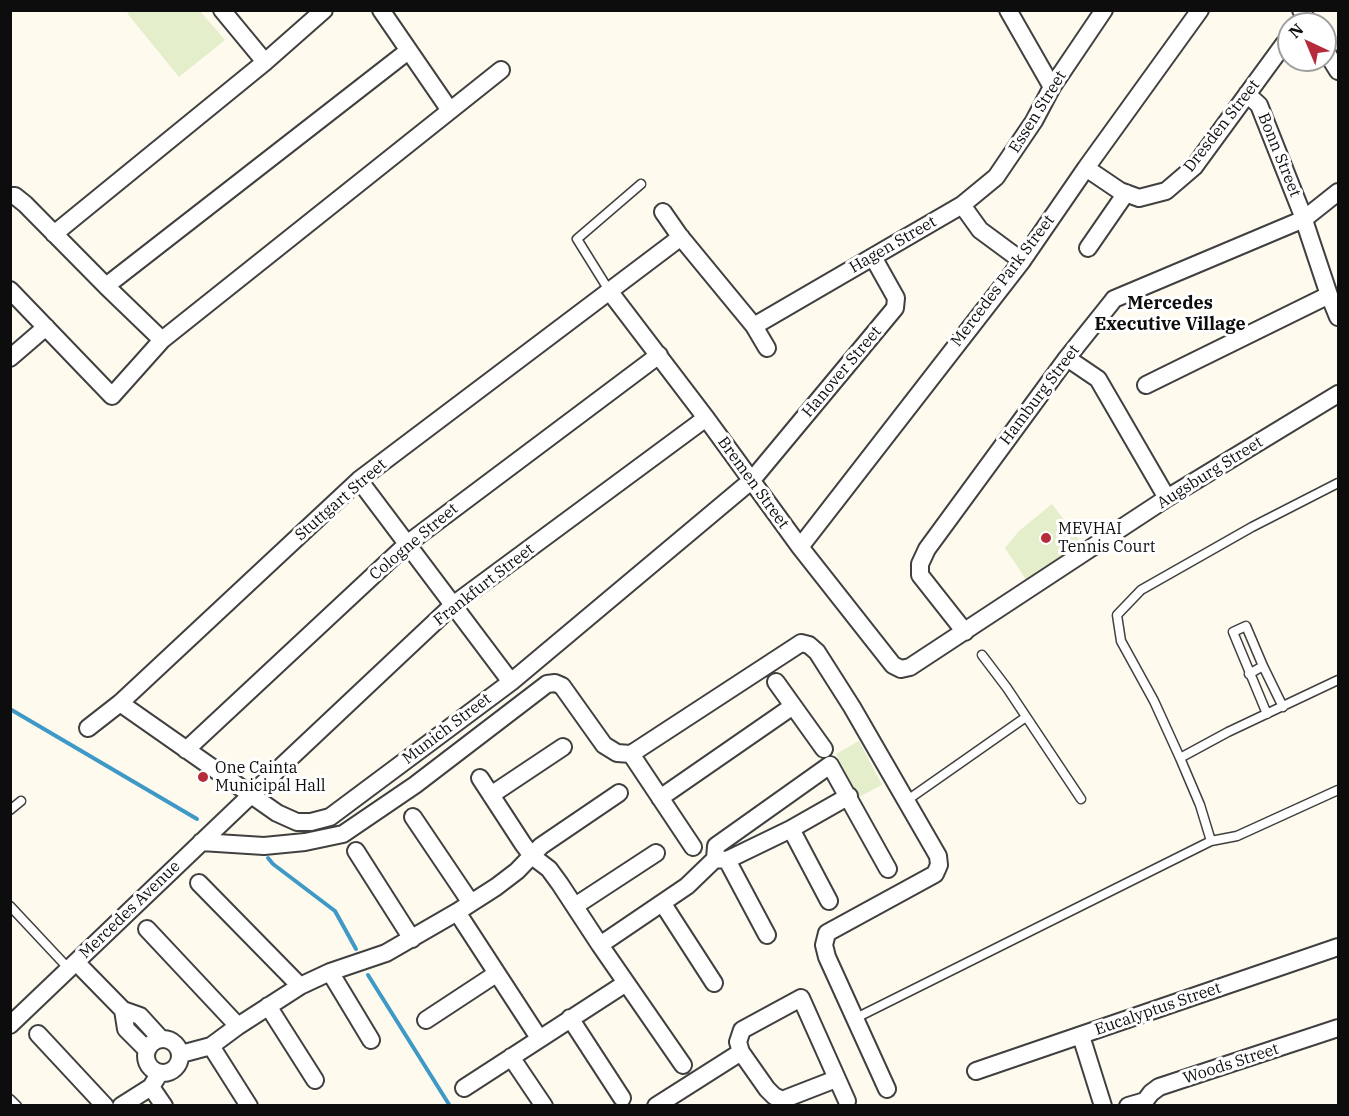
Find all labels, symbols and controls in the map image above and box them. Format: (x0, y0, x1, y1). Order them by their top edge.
north arrow (1277, 12, 1337, 72)
text: N (1284, 19, 1307, 42)
street label: Essen Street (1005, 67, 1071, 157)
street label: Dresden Street (1180, 76, 1264, 176)
street label: Bonn Street (1253, 110, 1305, 200)
street label: Mercedes Park Street (947, 211, 1059, 351)
street label: Hagen Street (846, 212, 940, 278)
district label: Mercedes Executive Village (1094, 293, 1246, 336)
street label: Hanover Street (798, 323, 886, 421)
street label: Hamburg Street (996, 341, 1084, 449)
street label: Bremen Street (713, 433, 793, 533)
street label: Augsburg Street (1154, 433, 1266, 513)
street label: Stuttgart Street (291, 455, 391, 545)
street label: Cologne Street (366, 500, 462, 584)
place label: MEVHAI Tennis Court (1058, 519, 1155, 557)
marker: MEVHAI Tennis Court (1039, 531, 1053, 545)
street label: Frankfurt Street (430, 540, 538, 630)
street label: Munich Street (399, 689, 495, 769)
place label: One Cainta Municipal Hall (215, 758, 326, 796)
marker: One Cainta Municipal Hall (196, 770, 210, 784)
street label: Mercedes Avenue (76, 857, 184, 963)
street label: Eucalyptus Street (1092, 978, 1224, 1040)
street label: Woods Street (1181, 1040, 1281, 1088)

